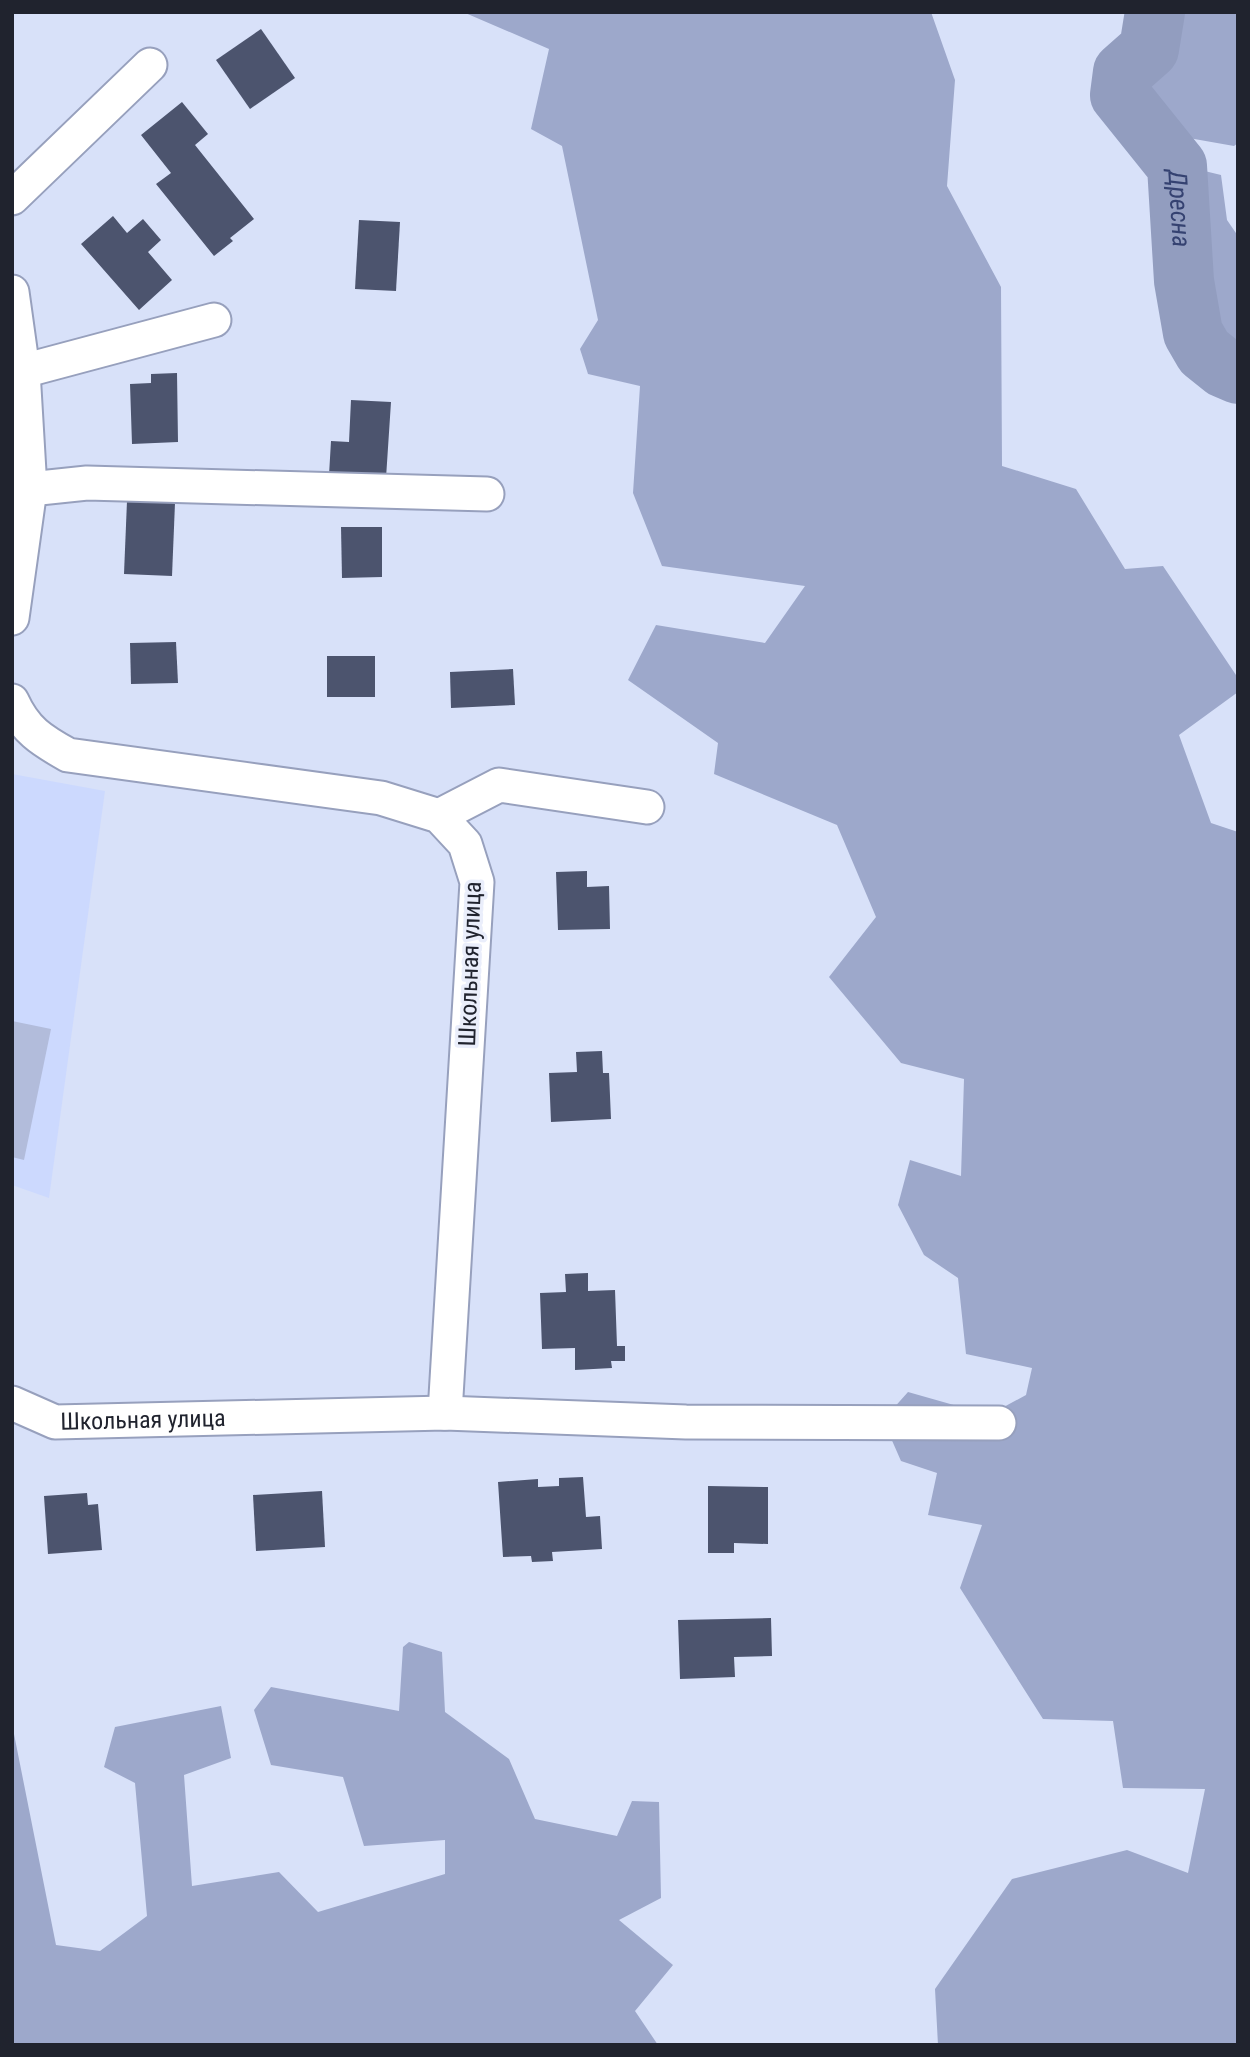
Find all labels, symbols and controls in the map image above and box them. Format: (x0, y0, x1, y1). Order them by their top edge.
water label: Дресна (1162, 167, 1197, 248)
street label: Школьная улица (453, 881, 487, 1047)
street label: Школьная улица (60, 1404, 226, 1436)

